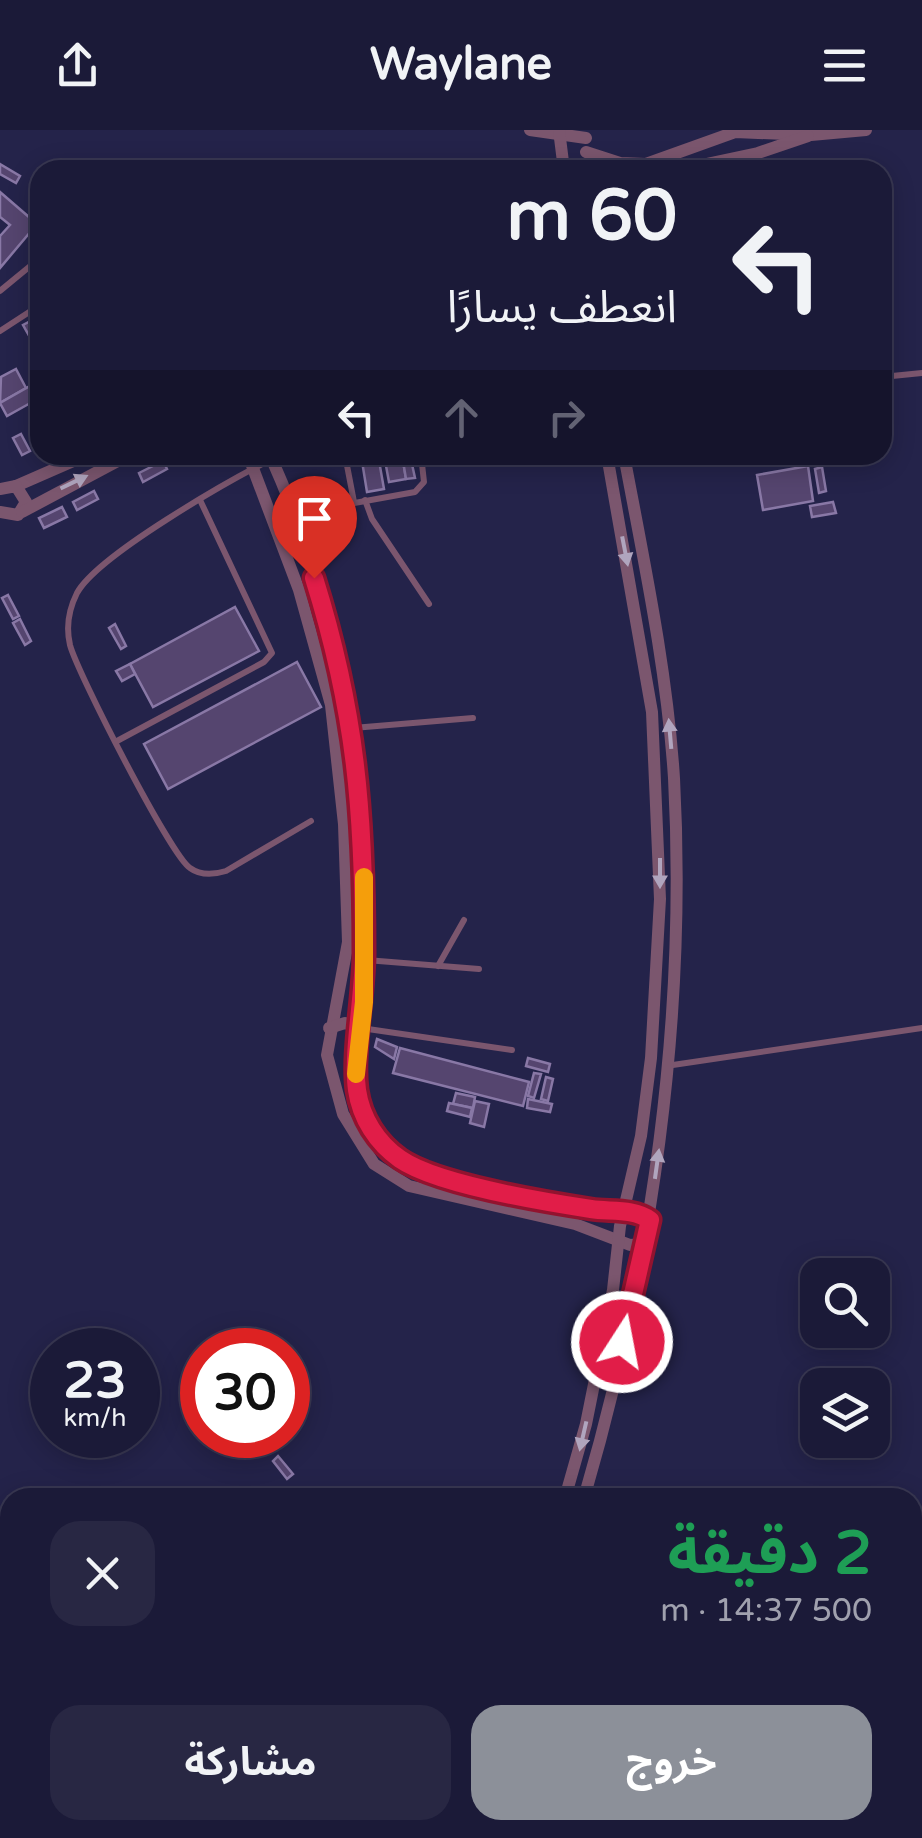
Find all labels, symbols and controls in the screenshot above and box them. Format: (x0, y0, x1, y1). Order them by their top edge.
icon: share (50, 38, 105, 93)
text: Waylane (370, 38, 552, 92)
icon: menu (817, 38, 872, 93)
text: 60 m (507, 175, 677, 259)
icon: left (712, 200, 842, 330)
text: انعطف يسارًا (447, 281, 677, 335)
icon: left (329, 390, 384, 445)
icon: ahead (434, 390, 489, 445)
icon: right (539, 390, 594, 445)
one-way arrow (60, 474, 89, 491)
pin (272, 476, 357, 579)
icon: arrive (287, 491, 342, 546)
one-way arrow (618, 536, 633, 567)
one-way arrow (662, 718, 678, 750)
one-way arrow (652, 858, 668, 890)
one-way arrow (650, 1147, 666, 1179)
map controls (800, 1258, 890, 1458)
button: search (800, 1258, 890, 1348)
position arrow (570, 1290, 674, 1394)
speed limit sign: 30 (180, 1328, 310, 1458)
text: 23 (64, 1351, 126, 1411)
button: layers (800, 1368, 890, 1458)
text: km/h (64, 1403, 126, 1433)
one-way arrow (575, 1421, 590, 1452)
text: 2 دقيقة (668, 1518, 872, 1590)
button: close (50, 1521, 155, 1626)
text: 500 m · 14:37 (660, 1592, 872, 1630)
button: مشاركة (50, 1705, 451, 1820)
button: خروج (471, 1705, 872, 1820)

